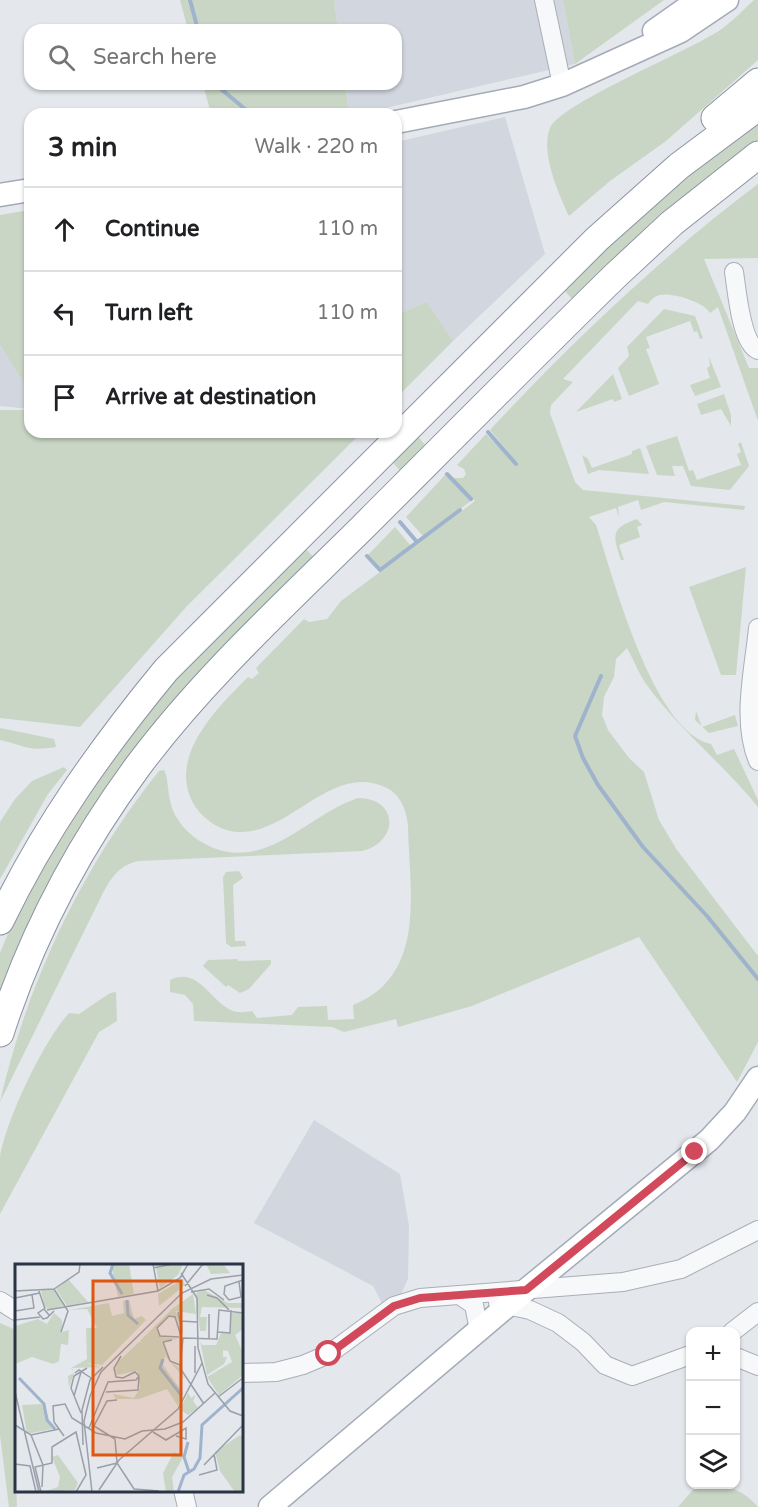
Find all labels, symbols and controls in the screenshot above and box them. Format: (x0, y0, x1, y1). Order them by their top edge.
search box (24, 24, 402, 90)
icon: search (45, 41, 78, 74)
text: Search here (93, 44, 217, 70)
text: 3 min (48, 132, 117, 163)
text: Walk · 220 m (255, 135, 378, 159)
icon: ahead (48, 213, 81, 246)
text: Continue (105, 216, 200, 242)
text: 110 m (317, 217, 378, 241)
icon: left (48, 297, 81, 330)
text: Turn left (105, 300, 193, 326)
text: 110 m (317, 301, 378, 325)
icon: arrive (48, 381, 81, 414)
text: Arrive at destination (105, 384, 316, 410)
route end (681, 1138, 707, 1164)
inset map (15, 1264, 243, 1492)
map controls (686, 1327, 740, 1489)
button: + (686, 1327, 740, 1381)
route start (315, 1340, 341, 1366)
button: − (686, 1381, 740, 1435)
button: layers (686, 1435, 740, 1489)

